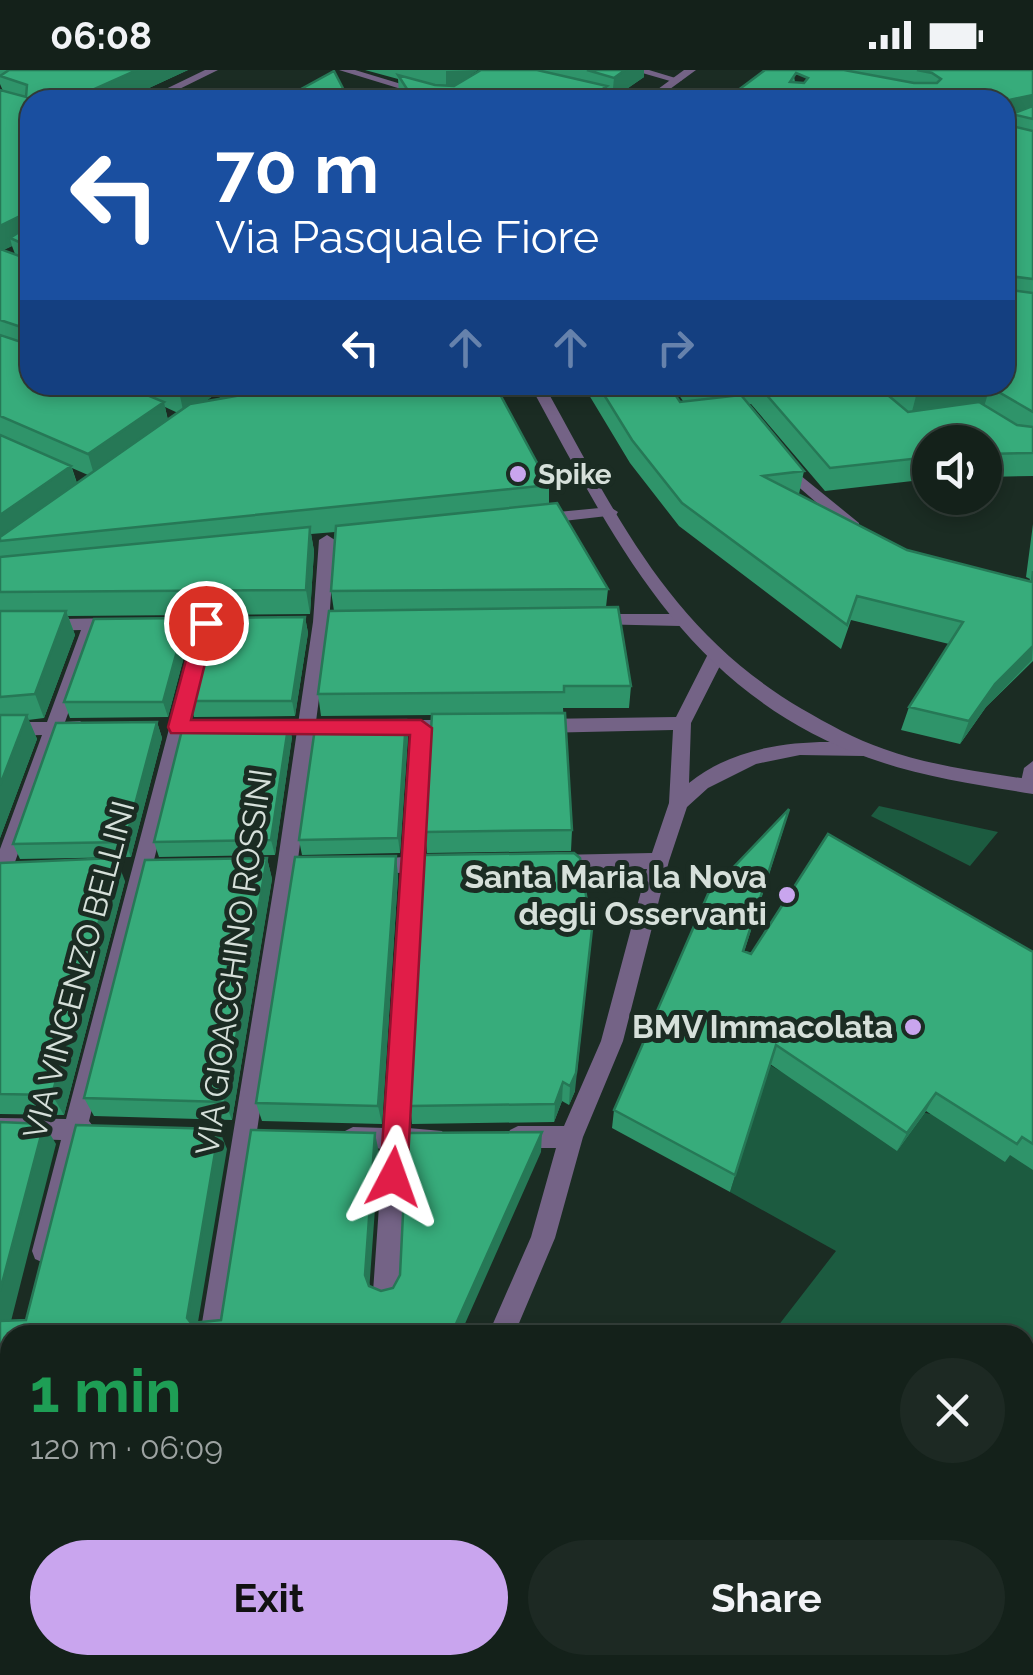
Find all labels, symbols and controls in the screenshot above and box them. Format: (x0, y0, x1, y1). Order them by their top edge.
text: 06:08 (50, 13, 152, 58)
text: 70 m (215, 127, 379, 209)
icon: left (50, 130, 180, 260)
text: Via Pasquale Fiore (215, 211, 599, 264)
icon: left (333, 320, 388, 375)
icon: ahead (438, 320, 493, 375)
icon: ahead (543, 320, 598, 375)
icon: right (648, 320, 703, 375)
map controls (912, 425, 1002, 515)
button: sound (912, 425, 1002, 515)
place label: Spike (538, 458, 612, 491)
marker: Spike (507, 463, 529, 485)
pin (164, 581, 249, 666)
icon: arrive (179, 596, 234, 651)
street label: VIA GIOACCHINO ROSSINI (188, 766, 279, 1157)
street label: VIA VINCENZO BELLINI (16, 797, 141, 1143)
place label: Santa Maria la Nova degli Osservanti (464, 858, 767, 932)
marker: Santa Maria la Nova degli Osservanti (776, 884, 798, 906)
place label: BMV Immacolata (632, 1008, 893, 1045)
marker: BMV Immacolata (902, 1016, 924, 1038)
position arrow (341, 1125, 445, 1229)
text: 1 min (30, 1356, 181, 1426)
button: close (900, 1358, 1005, 1463)
text: 120 m · 06:09 (30, 1429, 223, 1466)
button: Exit (30, 1540, 508, 1655)
button: Share (528, 1540, 1005, 1655)

